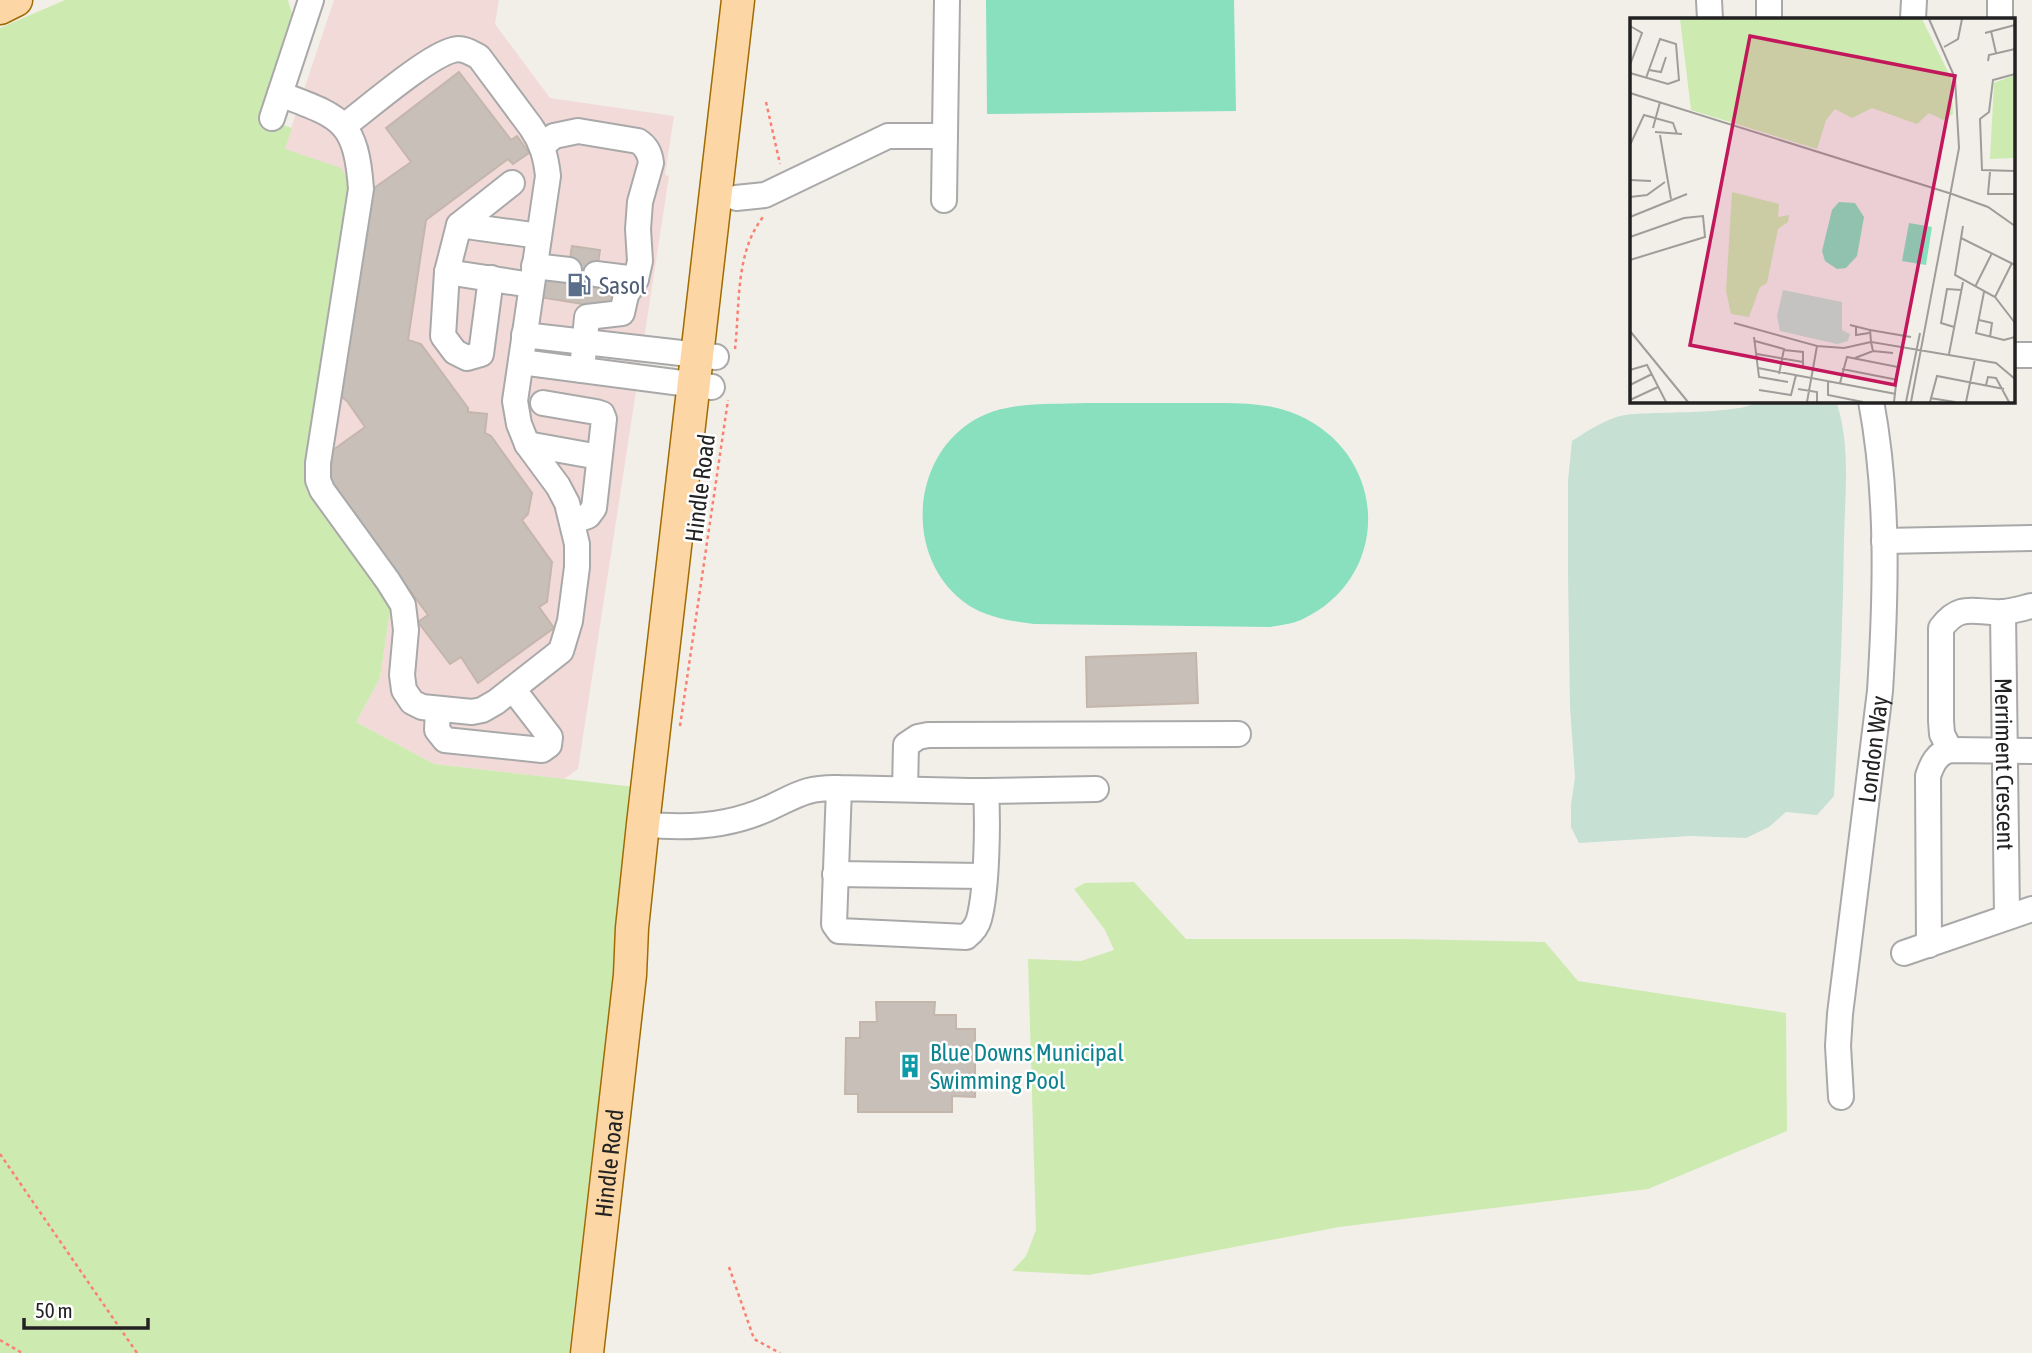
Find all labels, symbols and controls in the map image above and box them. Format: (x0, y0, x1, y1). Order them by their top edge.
inset map (1630, 18, 2014, 402)
fuel station icon: Sasol (565, 271, 593, 299)
place label: Sasol (599, 272, 647, 299)
street label: Hindle Road (680, 432, 720, 544)
street label: Merriment Crescent (1990, 678, 2020, 850)
street label: London Way (1853, 694, 1893, 804)
place label: Blue Downs Municipal Swimming Pool (930, 1039, 1124, 1094)
building icon: Blue Downs Municipal Swimming Pool (896, 1052, 924, 1080)
street label: Hindle Road (589, 1108, 628, 1219)
scale bar (24, 1286, 149, 1330)
text: 50 m (35, 1298, 73, 1322)

